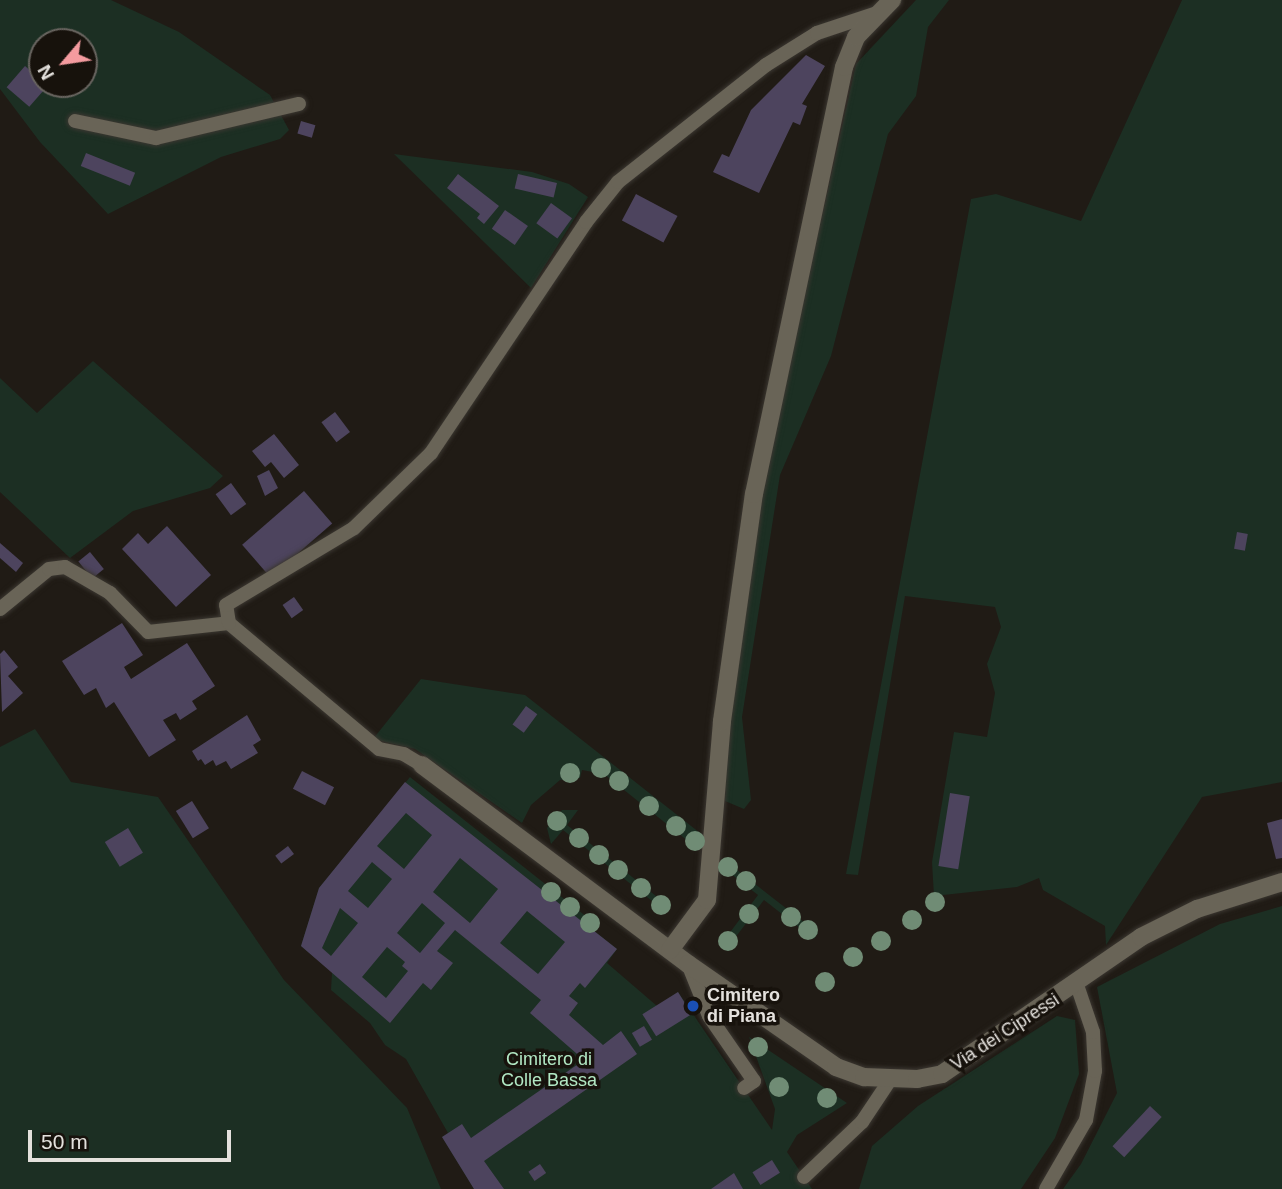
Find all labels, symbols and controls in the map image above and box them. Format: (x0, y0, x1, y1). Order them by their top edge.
north arrow (28, 28, 98, 98)
text: N (33, 61, 58, 84)
place label: Cimitero di Piana (707, 985, 780, 1028)
street label: Via dei Cipressi (947, 989, 1063, 1075)
marker: Cimitero di Piana (685, 998, 701, 1014)
park label: Cimitero di Colle Bassa (501, 1049, 597, 1092)
scale bar (32, 1116, 234, 1160)
text: 50 m (41, 1130, 88, 1153)

